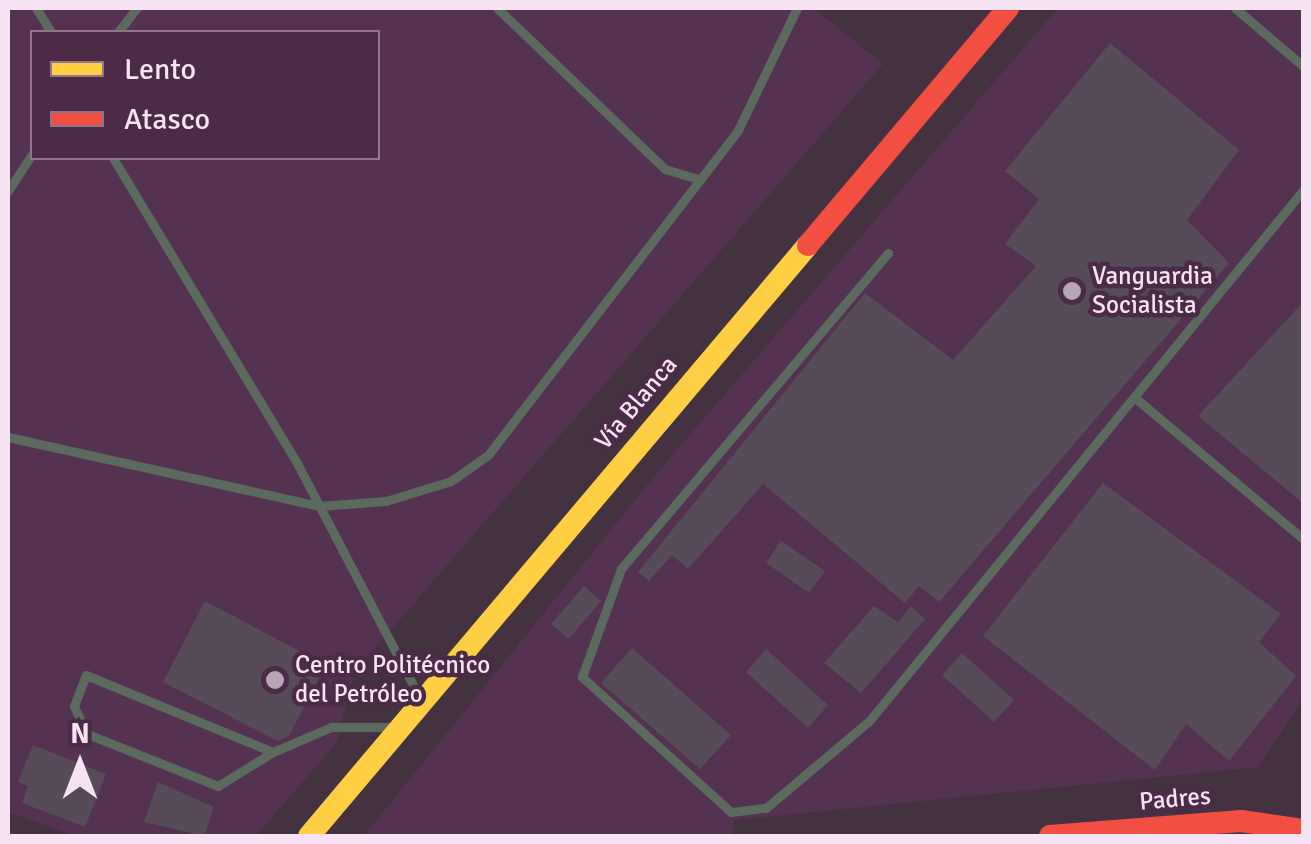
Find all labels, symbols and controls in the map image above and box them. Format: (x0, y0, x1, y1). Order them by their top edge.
legend (30, 30, 380, 160)
text: Lento (124, 51, 196, 88)
text: Atasco (124, 101, 210, 138)
place label: Vanguardia Socialista (1092, 262, 1213, 321)
marker: Vanguardia Socialista (1061, 280, 1083, 302)
street label: Vía Blanca (588, 350, 684, 456)
place label: Centro Politécnico del Petróleo (295, 651, 490, 710)
marker: Centro Politécnico del Petróleo (264, 669, 286, 691)
north arrow (30, 714, 130, 814)
text: N (70, 717, 90, 751)
street label: Padres (1138, 781, 1212, 817)

